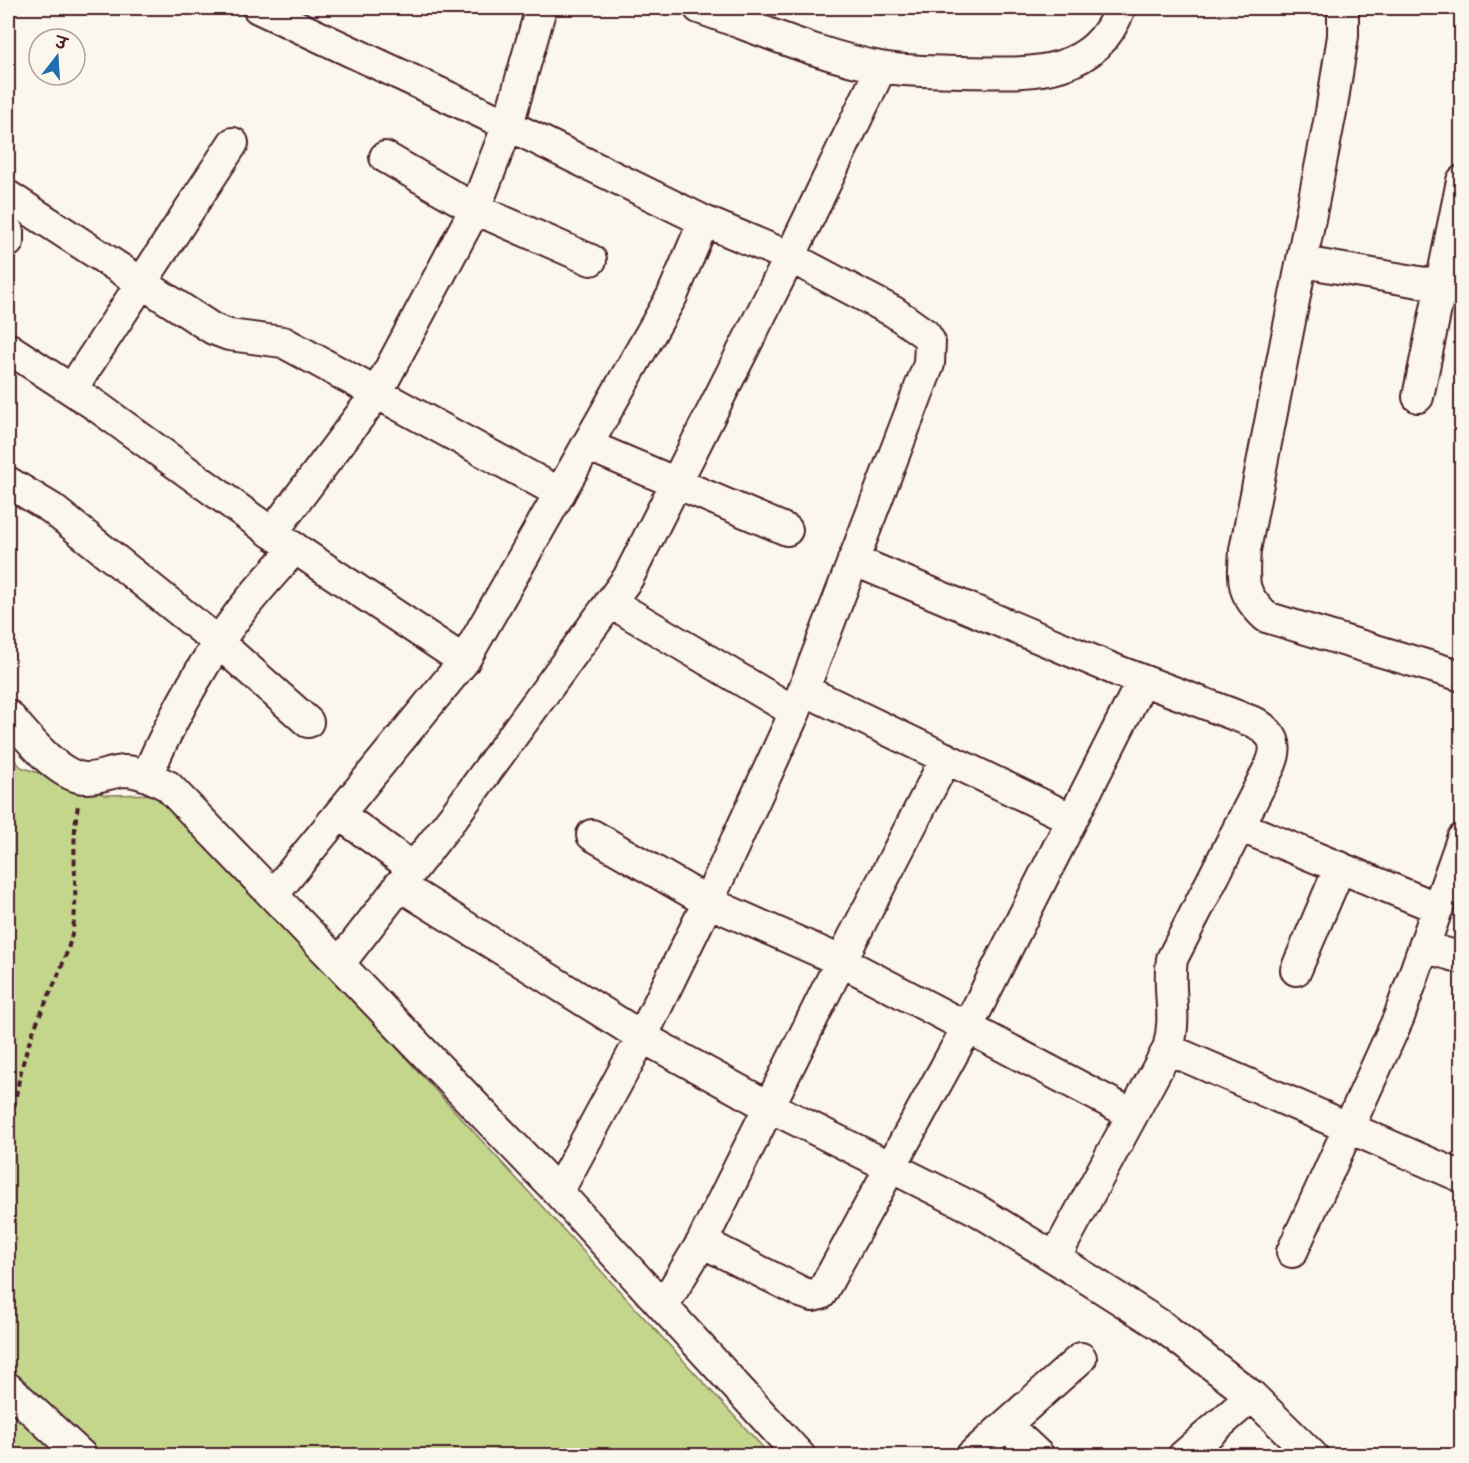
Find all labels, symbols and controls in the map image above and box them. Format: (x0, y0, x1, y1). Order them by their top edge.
north arrow (27, 27, 87, 87)
text: उ (51, 32, 70, 54)

